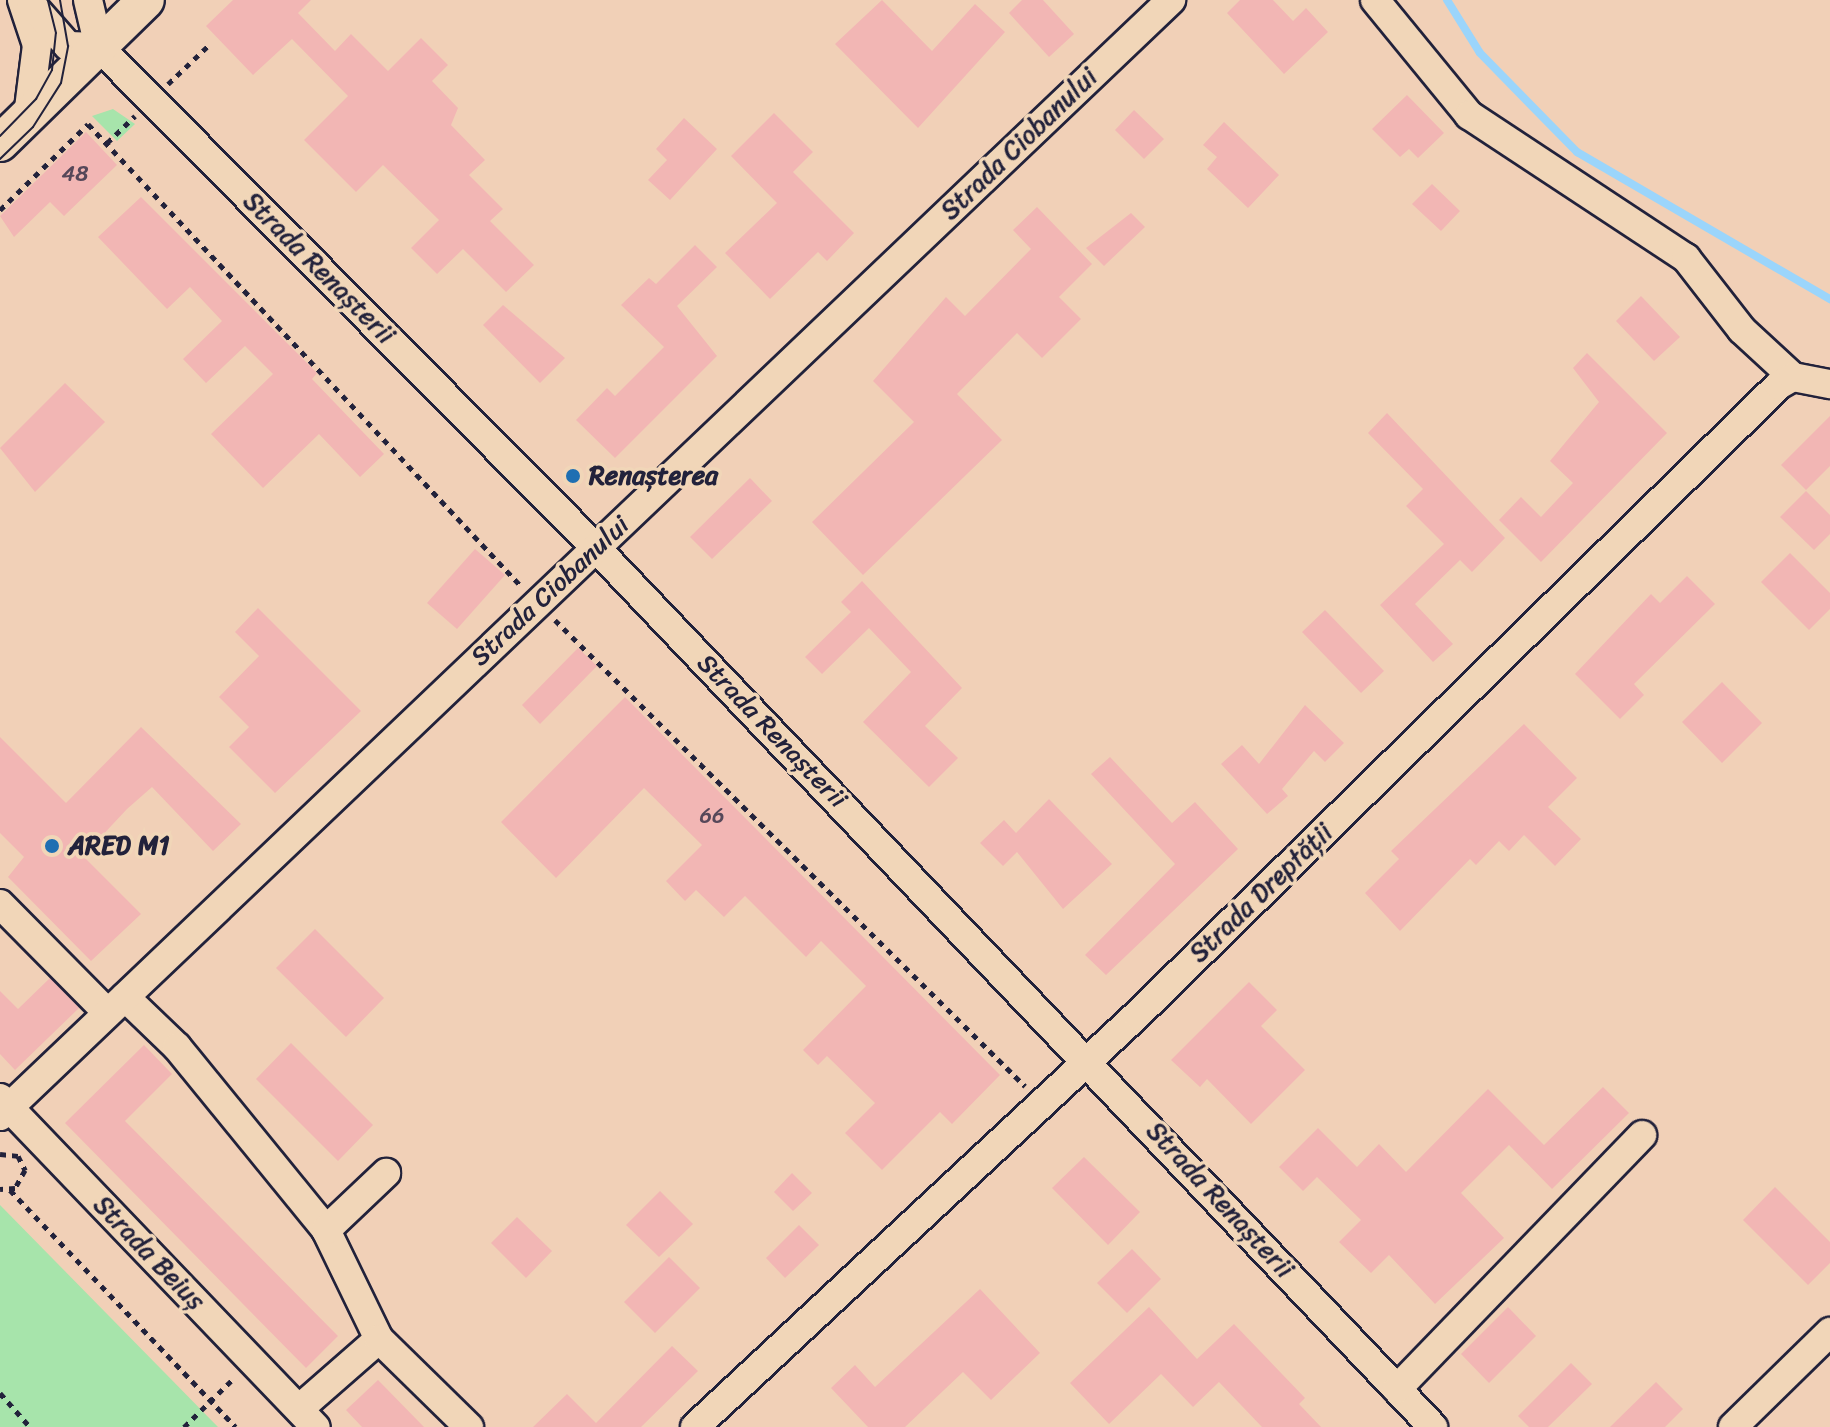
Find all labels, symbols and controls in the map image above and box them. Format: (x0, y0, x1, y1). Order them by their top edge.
street label: Strada Ciobanului (934, 61, 1104, 227)
house number: 48 (61, 161, 89, 187)
street label: Strada Renașterii (237, 186, 401, 350)
place label: Renașterea (589, 460, 718, 492)
marker: Renașterea (564, 467, 582, 485)
street label: Strada Ciobanului (464, 510, 636, 672)
street label: Strada Renașterii (691, 648, 853, 814)
house number: 66 (700, 803, 724, 829)
street label: Strada Dreptății (1183, 817, 1339, 969)
place label: ARED M1 (68, 830, 170, 862)
marker: ARED M1 (43, 837, 61, 855)
street label: Strada Renașterii (1140, 1115, 1300, 1285)
street label: Strada Beiuș (86, 1189, 212, 1317)

